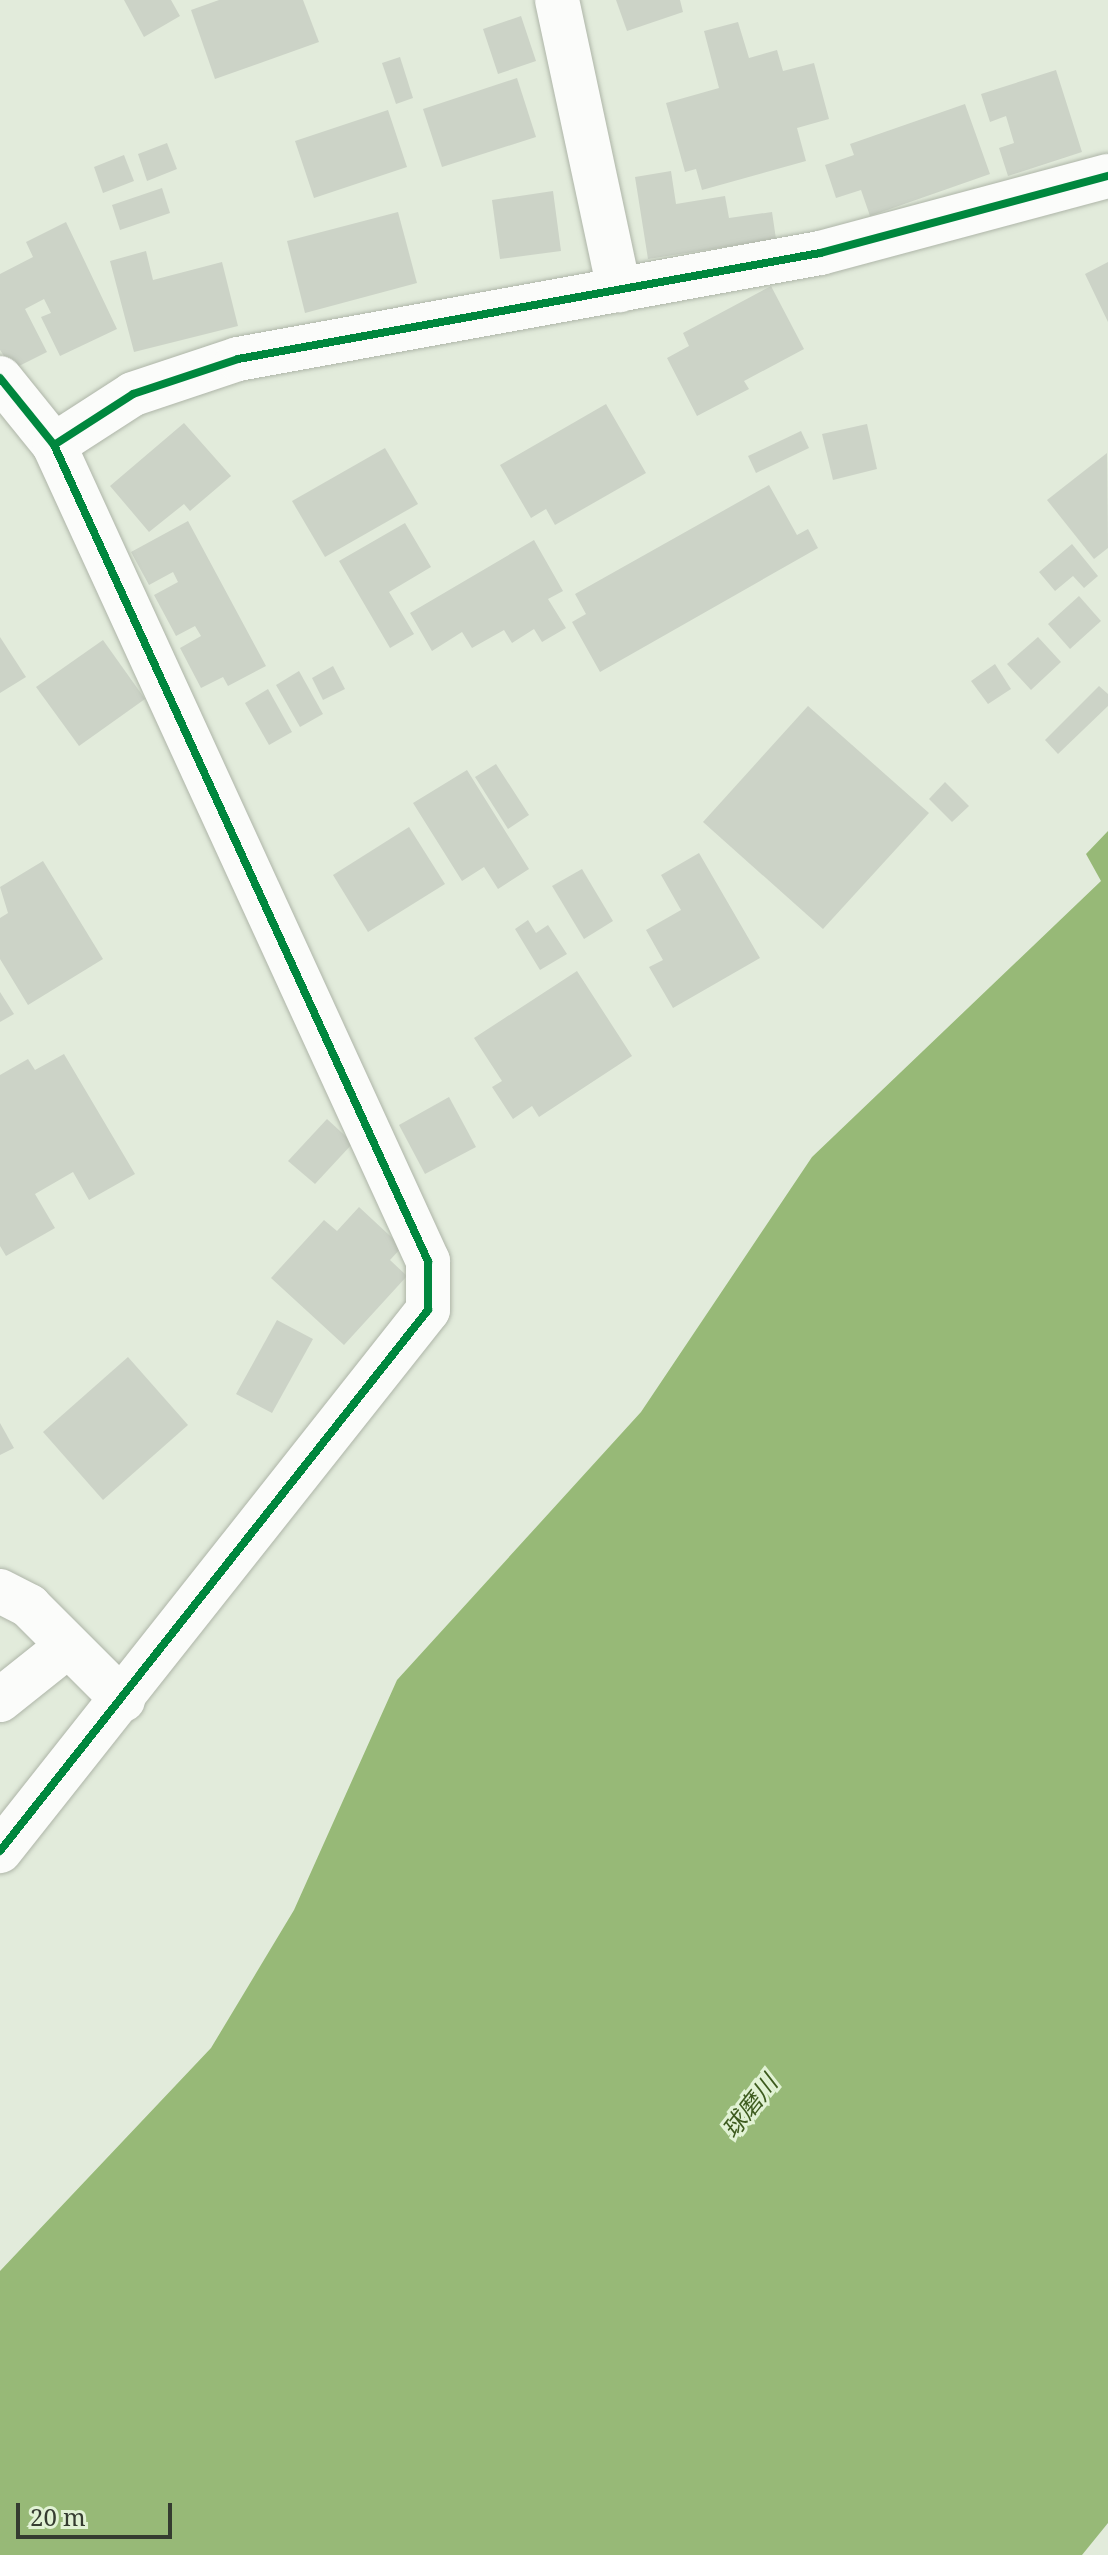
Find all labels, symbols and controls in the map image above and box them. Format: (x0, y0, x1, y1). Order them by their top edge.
water label: 球磨川 (715, 2069, 783, 2143)
scale bar (20, 2487, 176, 2537)
text: 20 m (30, 2500, 86, 2533)

